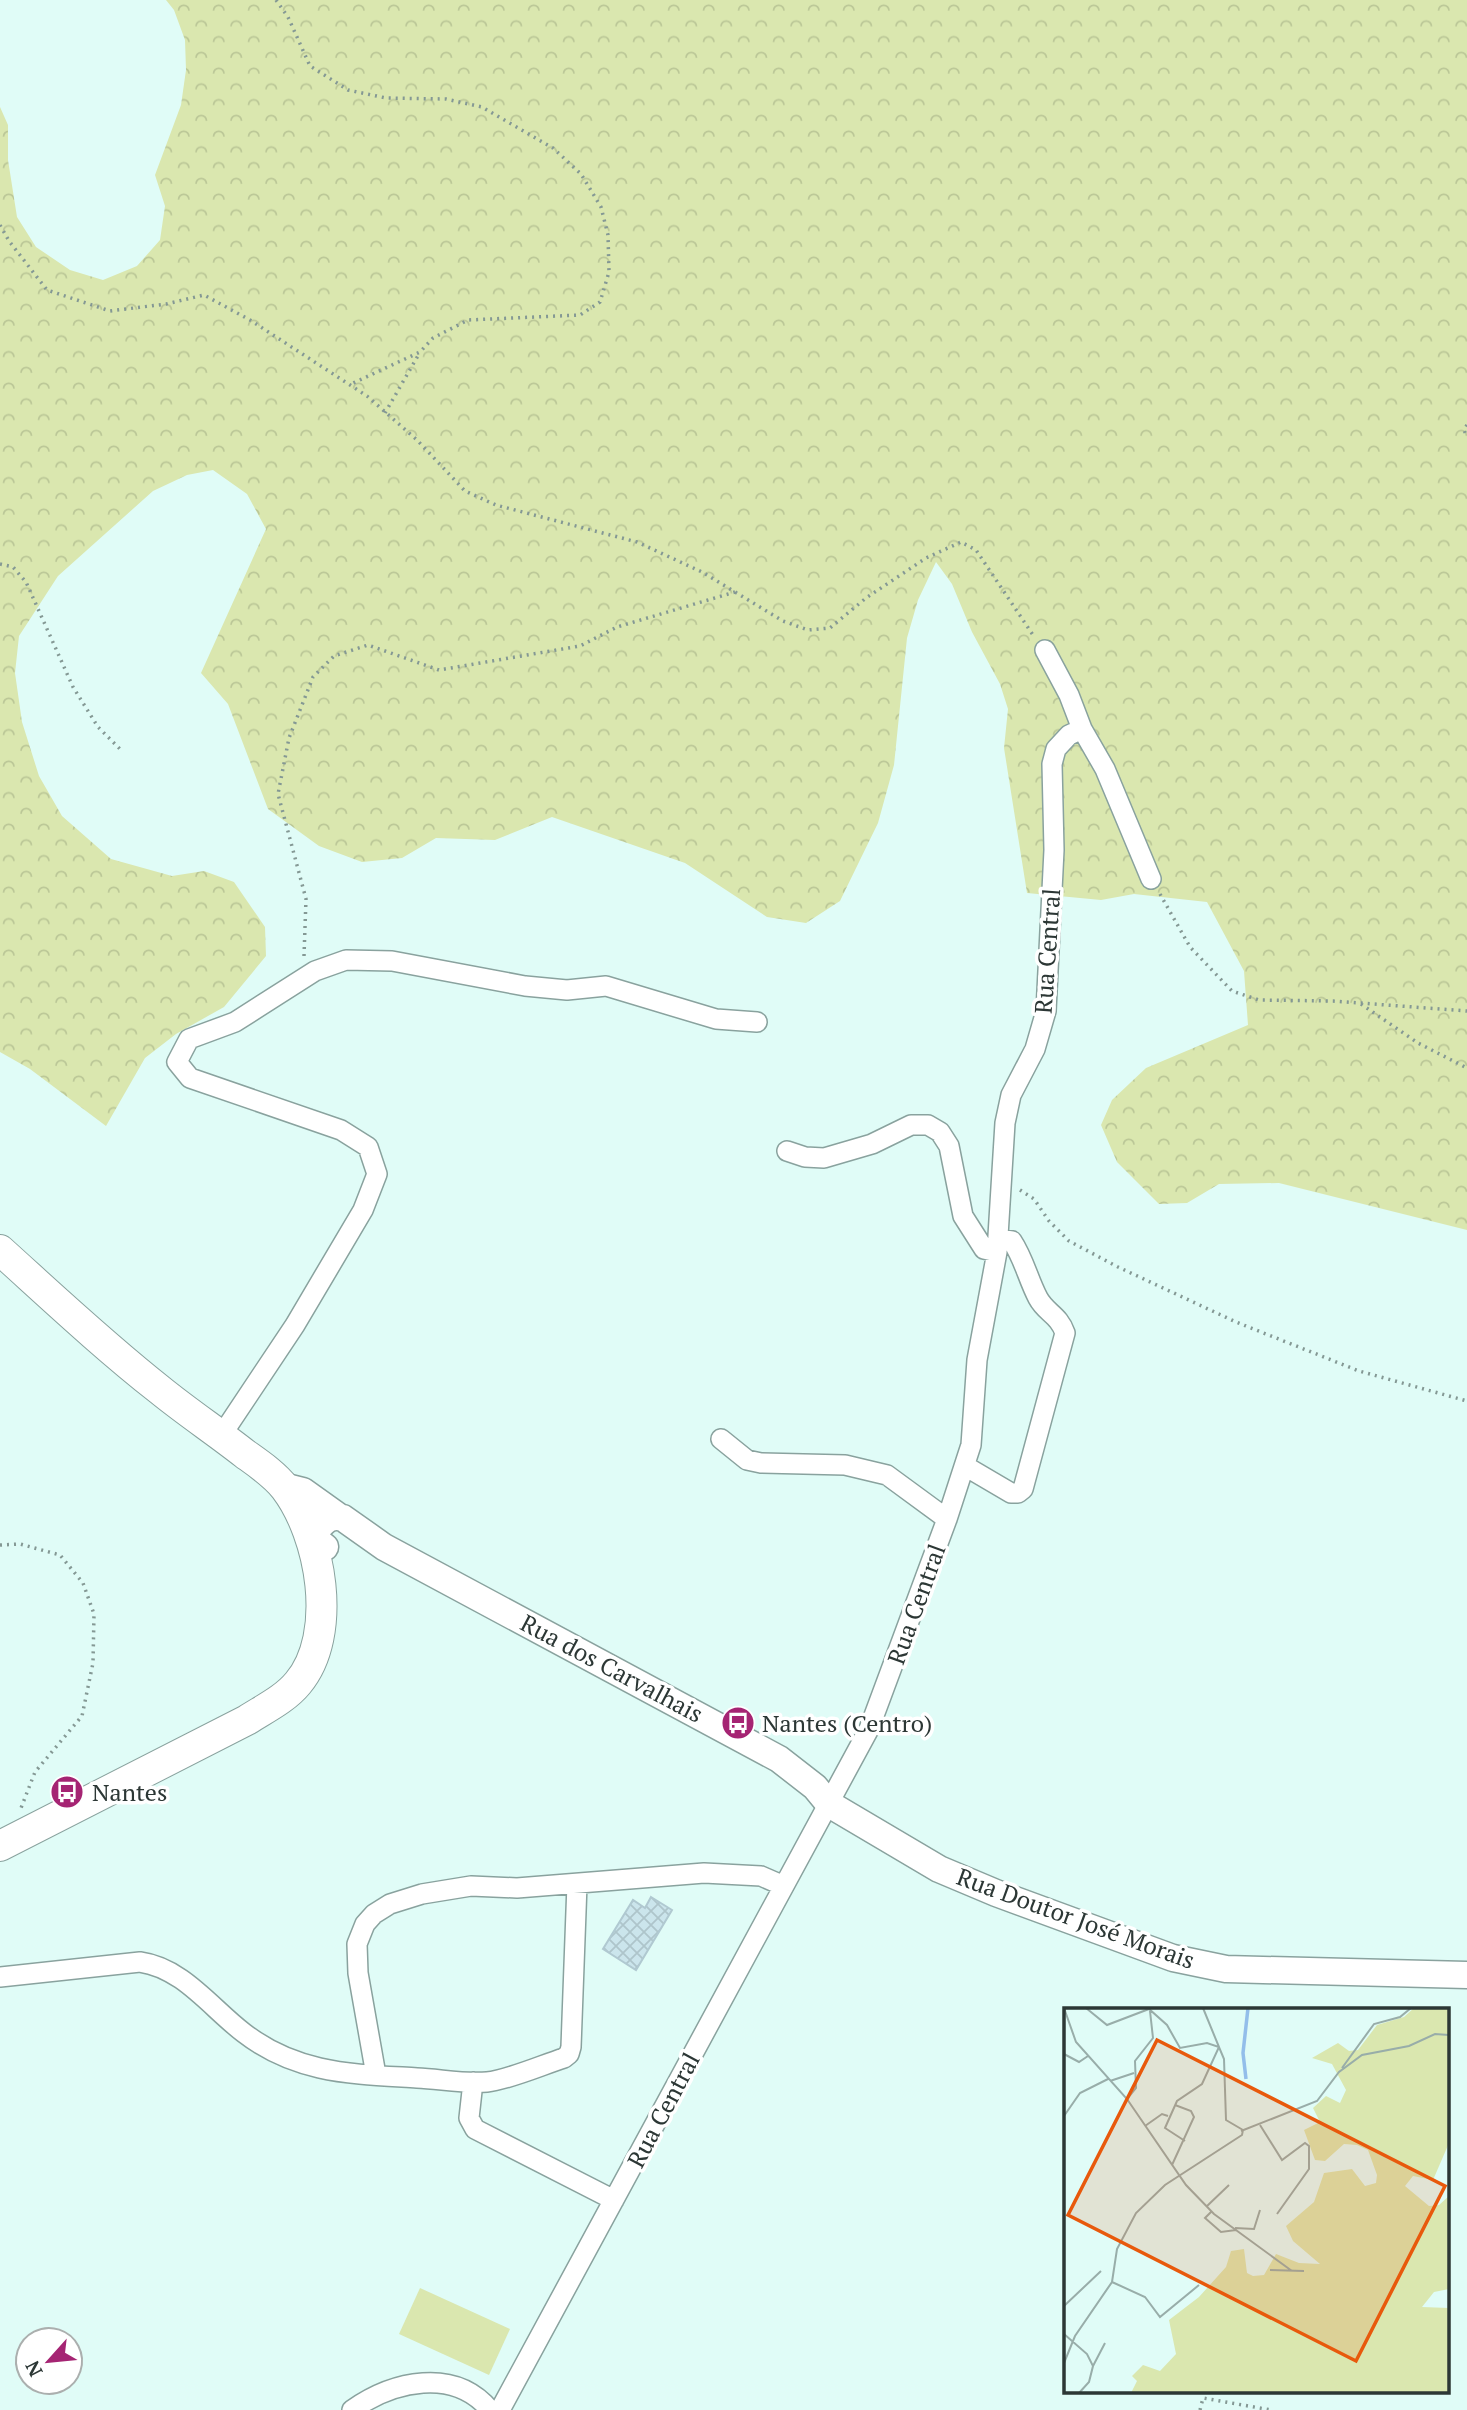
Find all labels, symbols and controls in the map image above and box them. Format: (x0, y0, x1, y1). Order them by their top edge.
street label: Rua Central (1027, 887, 1067, 1015)
street label: Rua Central (879, 1539, 953, 1669)
street label: Rua dos Carvalhais (515, 1606, 709, 1730)
bus stop icon: Nantes (Centro) (719, 1704, 757, 1742)
place label: Nantes (Centro) (762, 1707, 932, 1739)
bus stop icon: Nantes (48, 1773, 86, 1811)
place label: Nantes (92, 1776, 167, 1808)
street label: Rua Doutor José Morais (953, 1860, 1199, 1976)
inset map (1064, 2008, 1450, 2392)
street label: Rua Central (619, 2047, 707, 2173)
north arrow (14, 2326, 84, 2396)
text: N (19, 2356, 48, 2381)

